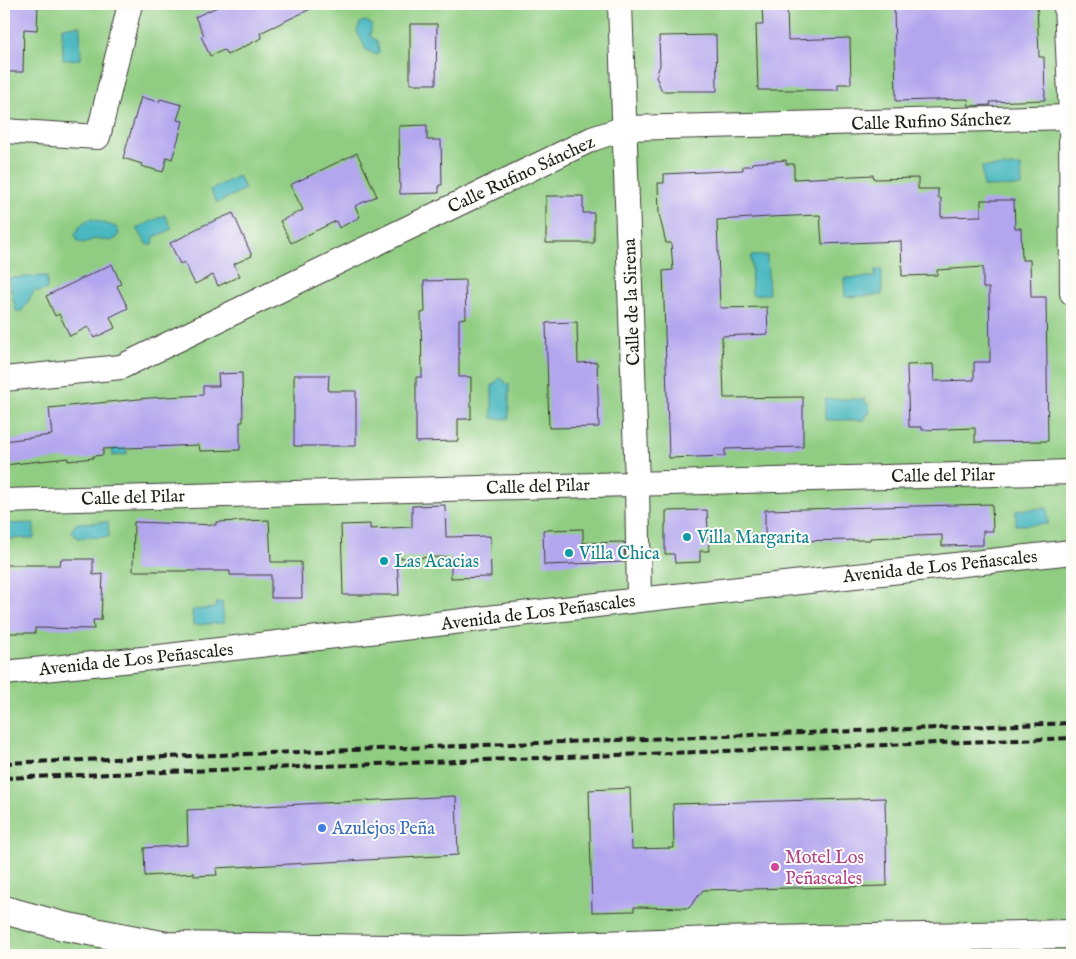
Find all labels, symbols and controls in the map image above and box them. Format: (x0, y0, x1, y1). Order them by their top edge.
street label: Calle Rufino Sánchez (851, 108, 1011, 137)
street label: Calle Rufino Sánchez (444, 131, 599, 220)
street label: Calle de la Sirena (619, 238, 646, 366)
street label: Calle del Pilar (891, 464, 996, 489)
street label: Calle del Pilar (486, 474, 591, 501)
street label: Calle del Pilar (81, 485, 186, 512)
place label: Villa Margarita (696, 527, 810, 550)
marker: Villa Margarita (681, 531, 693, 543)
place label: Villa Chica (578, 543, 660, 566)
street label: Avenida de Los Peñascales (841, 546, 1039, 589)
marker: Villa Chica (563, 547, 575, 559)
place label: Las Acacias (394, 551, 479, 574)
marker: Las Acacias (378, 555, 390, 567)
street label: Avenida de Los Peñascales (439, 590, 637, 637)
street label: Avenida de Los Peñascales (37, 639, 235, 682)
place label: Azulejos Peña (331, 818, 435, 841)
marker: Azulejos Peña (316, 822, 328, 834)
place label: Motel Los Peñascales (785, 847, 864, 891)
marker: Motel Los Peñascales (769, 861, 781, 873)

